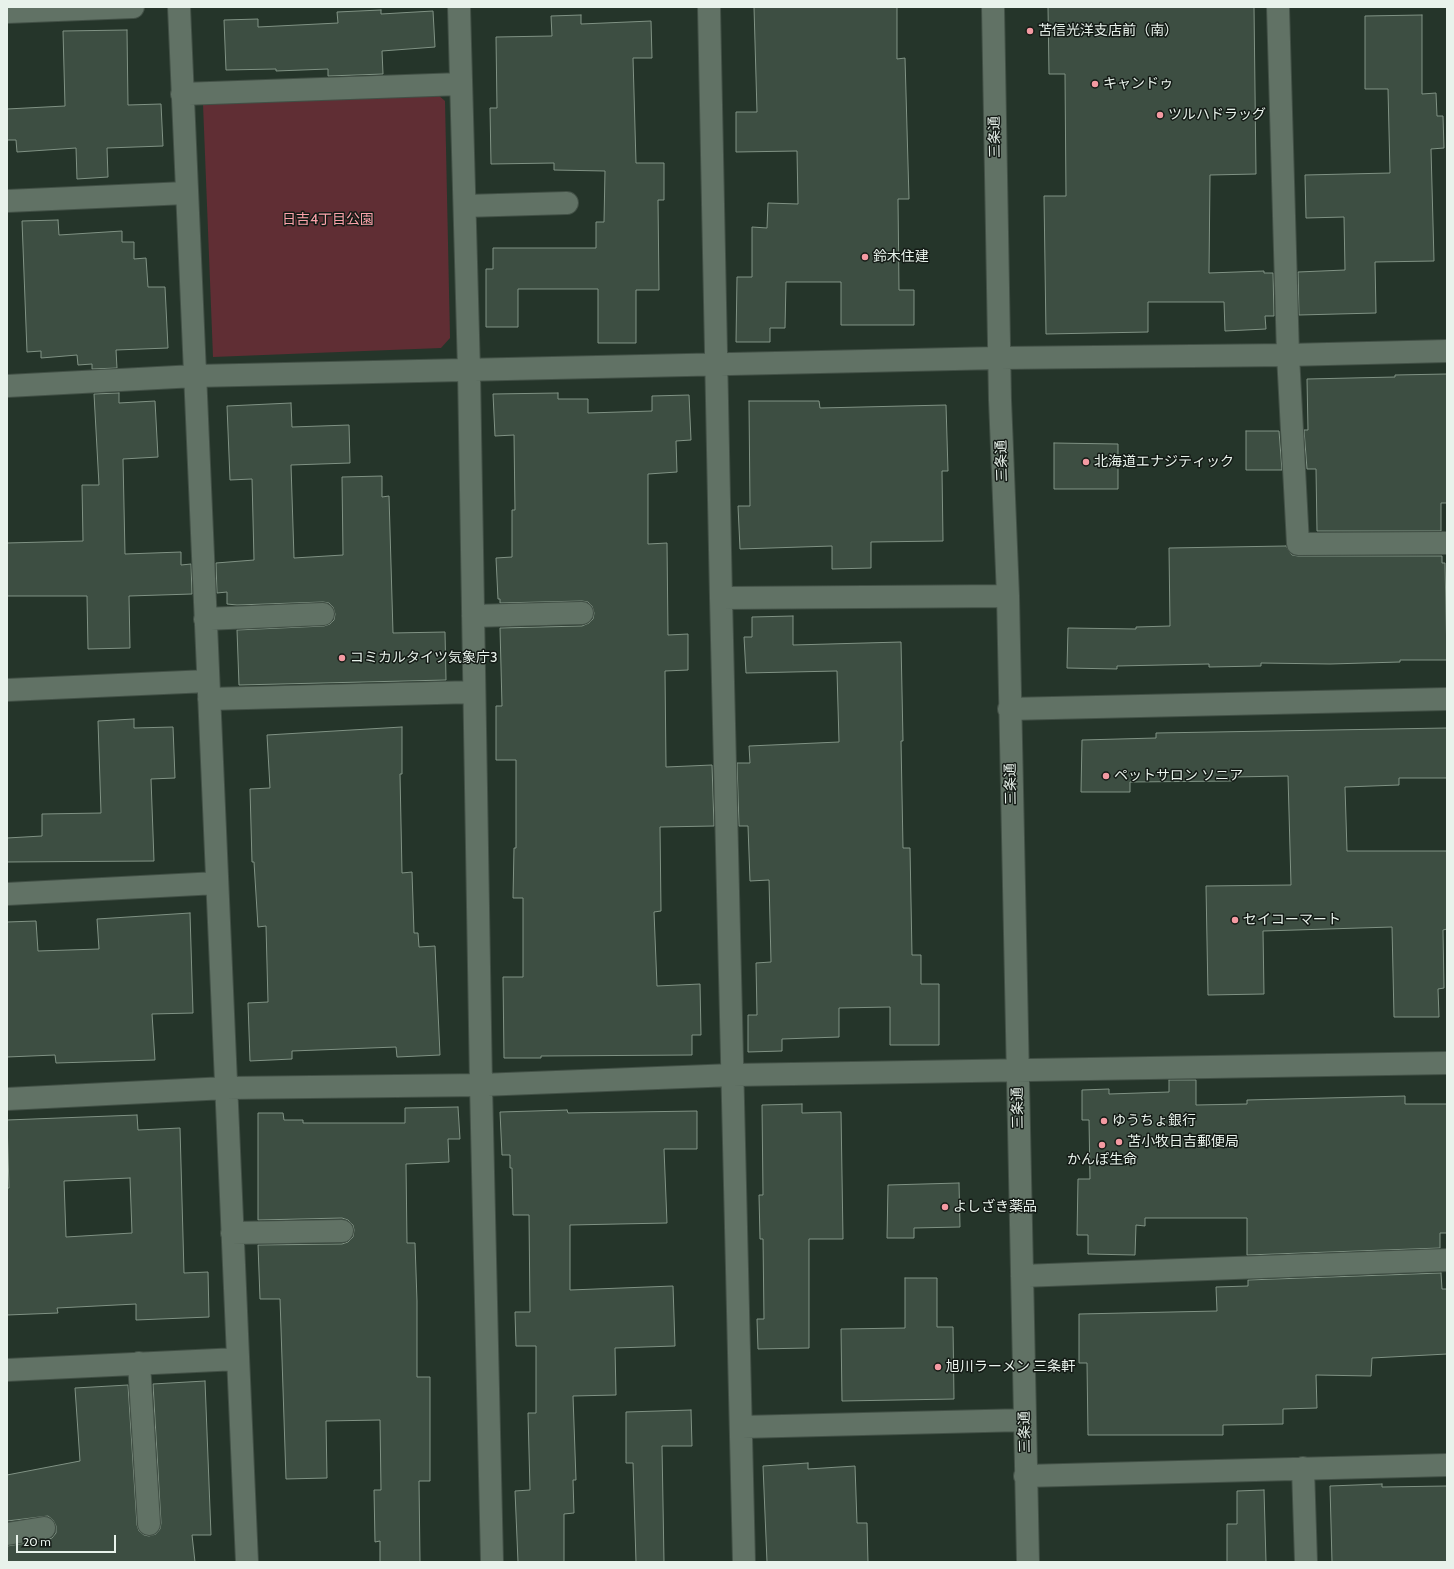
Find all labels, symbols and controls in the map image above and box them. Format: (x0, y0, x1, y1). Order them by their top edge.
place label: 苫信光洋支店前（南） (1038, 23, 1178, 39)
marker: 苫信光洋支店前（南） (1025, 26, 1035, 36)
place label: キャンドゥ (1103, 76, 1173, 92)
marker: キャンドゥ (1090, 79, 1100, 89)
place label: ツルハドラッグ (1168, 107, 1266, 123)
marker: ツルハドラッグ (1155, 110, 1165, 120)
street label: 三条通 (986, 116, 1004, 158)
park label: 日吉4丁目公園 (282, 212, 374, 228)
place label: 鈴木住建 (873, 249, 929, 265)
marker: 鈴木住建 (860, 252, 870, 262)
street label: 三条通 (993, 440, 1011, 482)
place label: 北海道エナジティック (1094, 454, 1234, 470)
marker: 北海道エナジティック (1081, 457, 1091, 467)
place label: コミカルタイツ気象庁3 (350, 650, 498, 666)
marker: コミカルタイツ気象庁3 (337, 653, 347, 663)
street label: 三条通 (1002, 763, 1020, 805)
place label: ペットサロン ソニア (1114, 768, 1243, 784)
marker: ペットサロン ソニア (1101, 771, 1111, 781)
place label: セイコーマート (1243, 912, 1341, 928)
marker: セイコーマート (1230, 915, 1240, 925)
street label: 三条通 (1009, 1087, 1027, 1129)
place label: ゆうちょ銀行 (1112, 1113, 1196, 1129)
marker: ゆうちょ銀行 (1099, 1116, 1109, 1126)
place label: 苫小牧日吉郵便局 (1127, 1134, 1239, 1150)
marker: 苫小牧日吉郵便局 (1114, 1137, 1124, 1147)
marker: かんぽ生命 (1097, 1140, 1107, 1150)
place label: かんぽ生命 (1067, 1152, 1137, 1168)
place label: よしざき薬品 (953, 1199, 1037, 1215)
marker: よしざき薬品 (940, 1202, 950, 1212)
place label: 旭川ラーメン 三条軒 (946, 1359, 1075, 1375)
marker: 旭川ラーメン 三条軒 (933, 1362, 943, 1372)
street label: 三条通 (1016, 1411, 1034, 1453)
scale bar (18, 1527, 118, 1553)
text: 20 m (23, 1534, 51, 1549)

